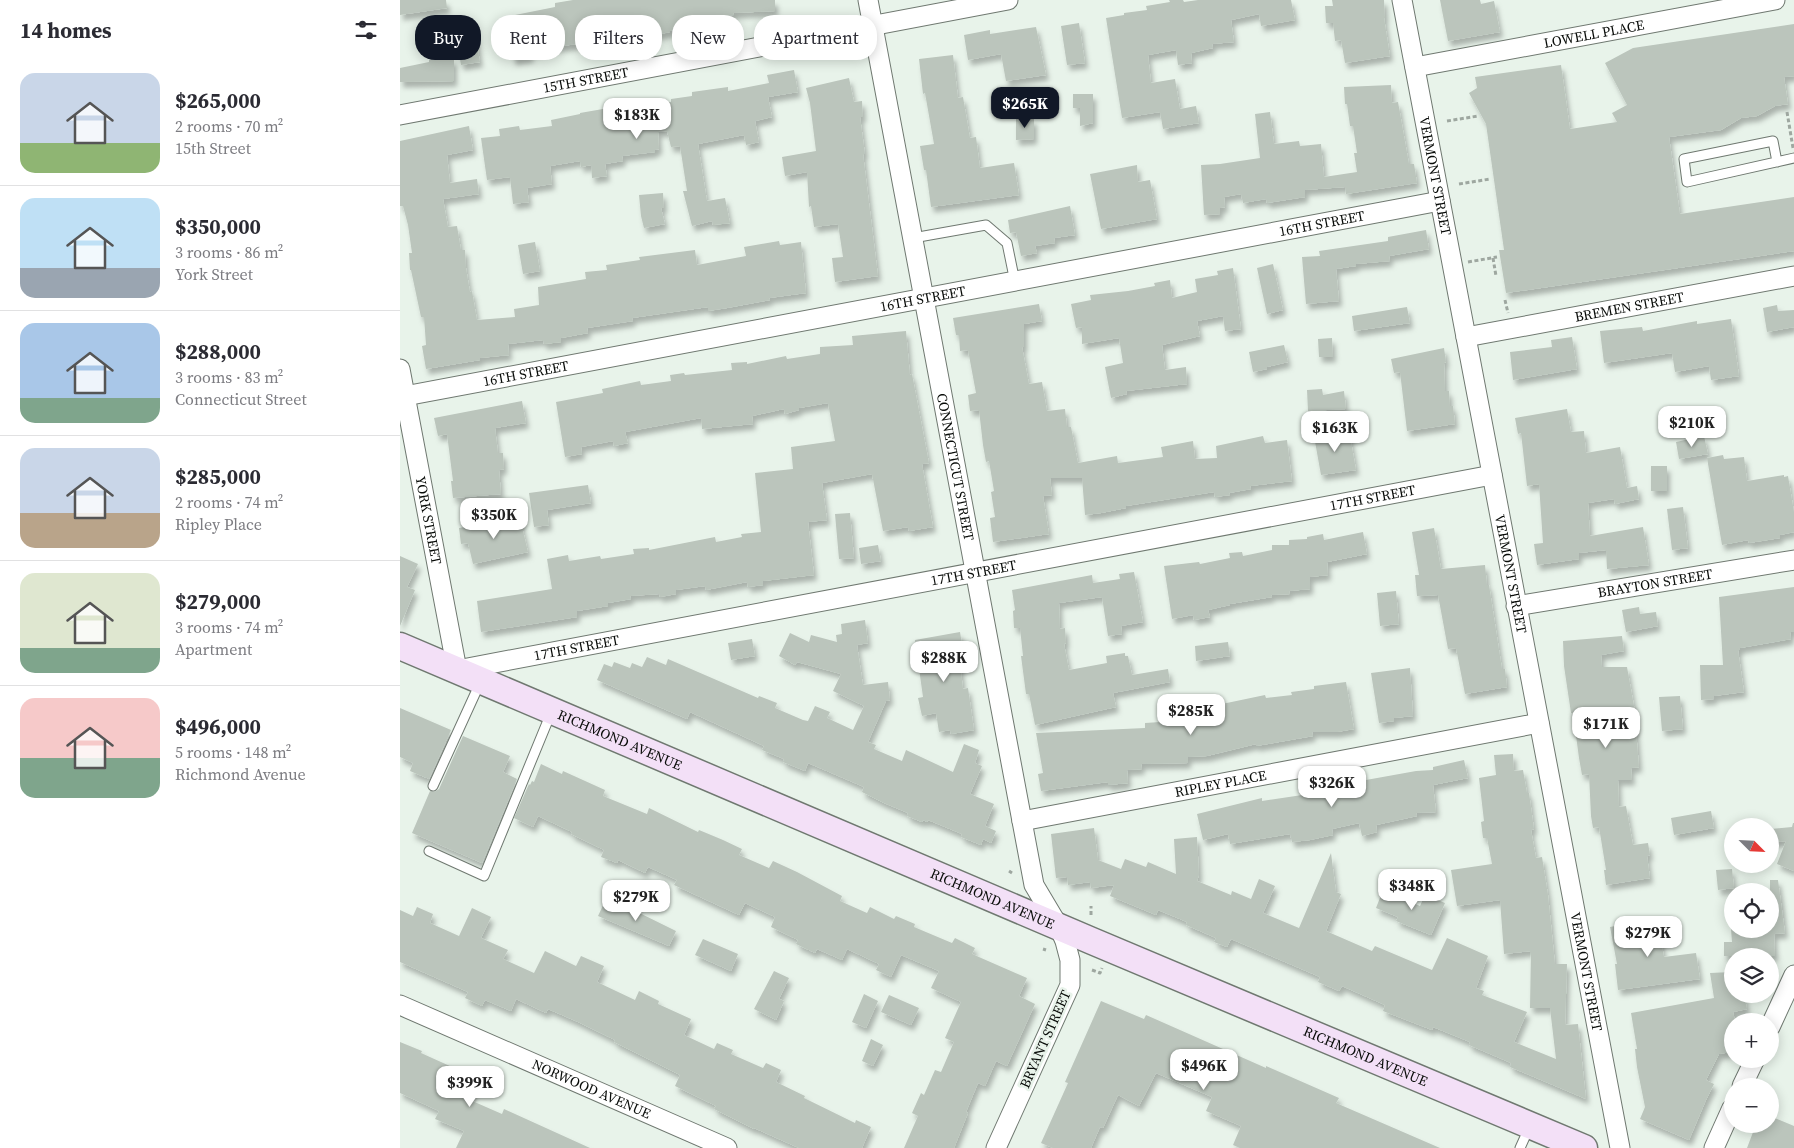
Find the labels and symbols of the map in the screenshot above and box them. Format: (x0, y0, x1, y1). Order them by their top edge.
street label: LOWELL PLACE (1542, 15, 1646, 53)
street label: 15TH STREET (541, 62, 631, 98)
pin: $265K (990, 86, 1060, 129)
pin: $183K (602, 98, 672, 140)
street label: VERMONT STREET (1414, 115, 1457, 238)
street label: 16TH STREET (1277, 205, 1367, 241)
street label: 16TH STREET (878, 281, 968, 316)
street label: BREMEN STREET (1573, 287, 1686, 327)
street label: 16TH STREET (481, 355, 571, 391)
street label: CONNECTICUT STREET (932, 391, 979, 543)
pin: $210K (1657, 406, 1727, 448)
pin: $163K (1300, 410, 1370, 453)
street label: YORK STREET (411, 474, 447, 567)
street label: 17TH STREET (1328, 480, 1418, 515)
pin: $350K (459, 498, 529, 540)
street label: VERMONT STREET (1490, 513, 1532, 635)
street label: 17TH STREET (929, 555, 1019, 591)
street label: BRAYTON STREET (1596, 564, 1715, 602)
street label: 17TH STREET (532, 630, 622, 665)
pin: $288K (909, 640, 979, 683)
pin: $285K (1156, 694, 1226, 736)
street label: RICHMOND AVENUE (555, 704, 685, 775)
pin: $171K (1571, 706, 1641, 749)
street label: RIPLEY PLACE (1173, 765, 1268, 802)
pin: $326K (1297, 766, 1367, 808)
north arrow (1724, 818, 1779, 872)
street label: RICHMOND AVENUE (927, 863, 1058, 934)
pin: $348K (1377, 868, 1447, 911)
pin: $279K (601, 880, 671, 922)
street label: VERMONT STREET (1565, 910, 1608, 1033)
pin: $279K (1613, 916, 1683, 958)
street label: BRYANT STREET (1014, 986, 1076, 1091)
street label: RICHMOND AVENUE (1300, 1021, 1431, 1091)
pin: $496K (1169, 1048, 1239, 1091)
street label: NORWOOD AVENUE (529, 1054, 654, 1124)
pin: $399K (435, 1066, 505, 1108)

